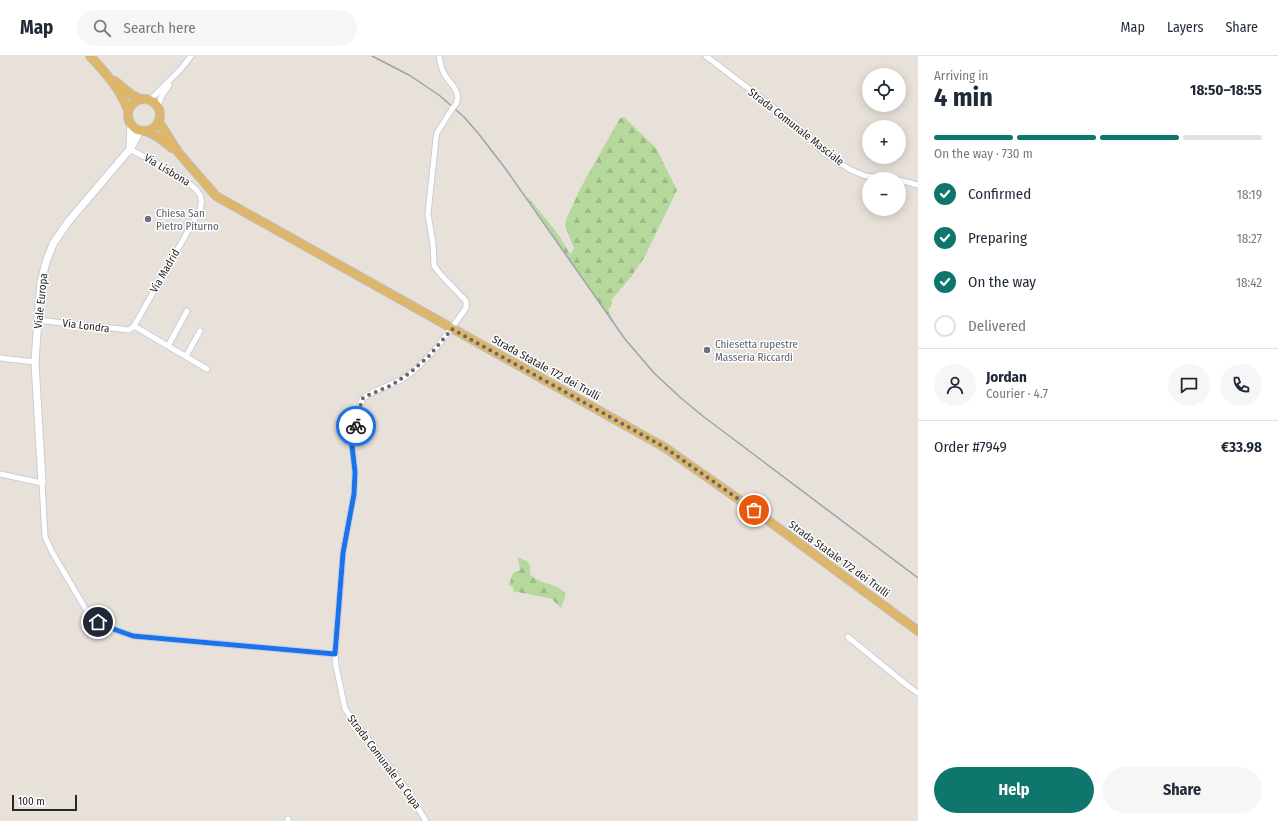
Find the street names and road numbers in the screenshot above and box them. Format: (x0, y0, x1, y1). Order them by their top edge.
street label: Strada Comunale Masciale (746, 86, 846, 168)
street label: Via Lisbona (142, 151, 192, 189)
street label: Via Madrid (147, 247, 183, 295)
street label: Viale Europa (32, 273, 50, 329)
street label: Via Londra (62, 317, 110, 335)
street label: Strada Statale 172 dei Trulli (490, 333, 602, 403)
street label: Strada Statale 172 dei Trulli (786, 518, 892, 600)
street label: Strada Comunale La Cupa (344, 712, 424, 812)

